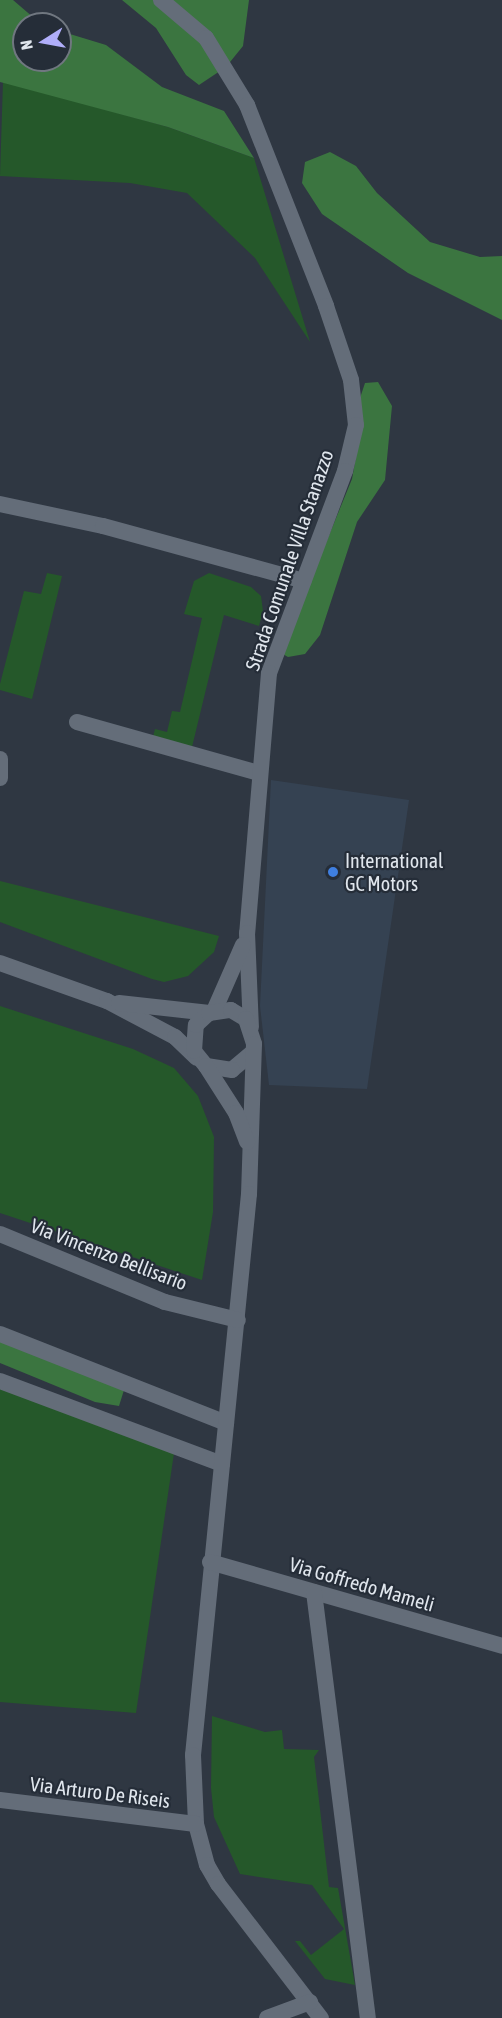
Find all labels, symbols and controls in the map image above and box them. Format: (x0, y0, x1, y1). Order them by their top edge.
north arrow (12, 12, 72, 72)
text: N (17, 39, 36, 51)
street label: Strada Comunale Villa Stanazzo (240, 446, 338, 674)
place label: International GC Motors (345, 849, 443, 896)
marker: International GC Motors (326, 865, 340, 879)
street label: Via Vincenzo Bellisario (27, 1213, 191, 1295)
street label: Via Goffredo Mameli (287, 1552, 437, 1616)
street label: Via Arturo De Riseis (29, 1772, 171, 1812)

